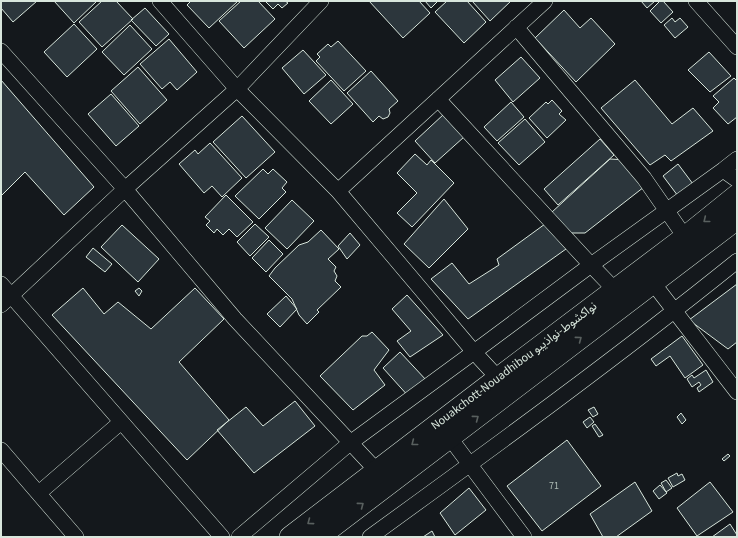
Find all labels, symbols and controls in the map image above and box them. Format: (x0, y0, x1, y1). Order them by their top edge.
one-way arrow (704, 215, 711, 222)
street label: Nouakchott-Nouadhibou نواكشوط-نواذيبو (427, 298, 601, 434)
one-way arrow (575, 337, 582, 344)
one-way arrow (472, 416, 479, 423)
one-way arrow (411, 438, 418, 445)
house number: 71 (549, 479, 559, 493)
one-way arrow (357, 503, 364, 510)
one-way arrow (308, 517, 315, 524)

